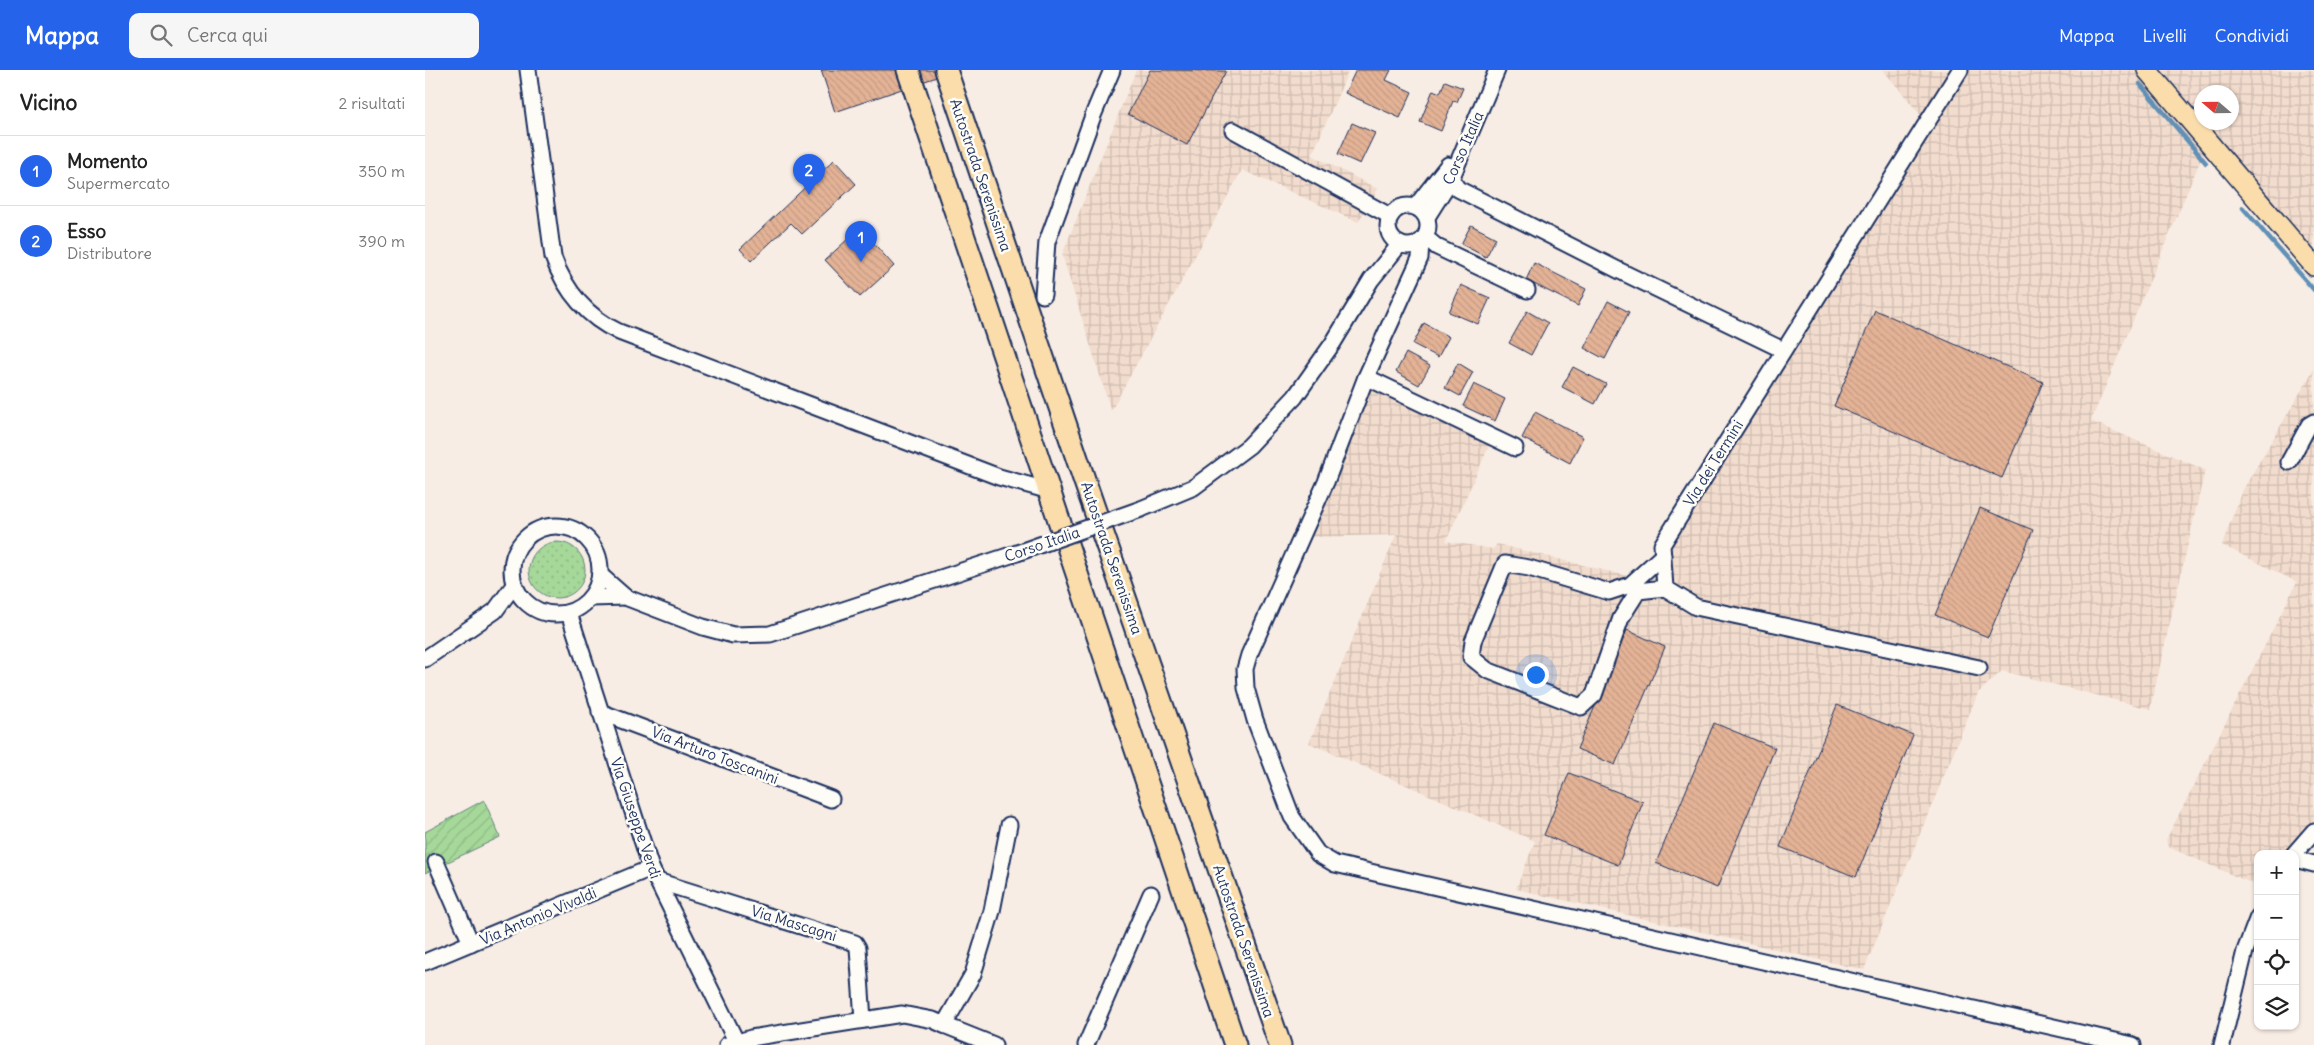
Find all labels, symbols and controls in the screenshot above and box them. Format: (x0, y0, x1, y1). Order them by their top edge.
search box (129, 13, 479, 58)
text: Mappa (25, 20, 99, 50)
icon: search (147, 21, 175, 49)
text: Cerca qui (187, 23, 268, 47)
text: Mappa (2059, 24, 2114, 47)
text: Livelli (2142, 24, 2187, 47)
text: Condividi (2215, 24, 2289, 47)
north arrow (2194, 85, 2239, 130)
text: Vicino (20, 89, 77, 116)
text: 2 risultati (339, 93, 405, 113)
street label: Autostrada Serenissima (946, 96, 1016, 254)
street label: Corso Italia (1438, 108, 1488, 188)
text: Momento (67, 149, 148, 173)
pin: 2 (793, 154, 825, 195)
text: 1 (33, 161, 39, 181)
text: 350 m (358, 161, 405, 181)
text: Supermercato (67, 173, 170, 193)
text: Esso (67, 219, 106, 243)
pin: 1 (845, 221, 877, 262)
text: 2 (32, 231, 40, 251)
text: 390 m (358, 231, 405, 251)
text: Distributore (67, 243, 152, 263)
street label: Via dei Termini (1679, 416, 1747, 510)
street label: Autostrada Serenissima (1077, 479, 1147, 637)
street label: Corso Italia (1002, 522, 1082, 566)
your location (1523, 662, 1549, 688)
street label: Via Arturo Toscanini (649, 722, 781, 788)
street label: Via Giuseppe Verdi (606, 755, 666, 881)
map controls (2254, 850, 2299, 1030)
button: + (2254, 850, 2299, 895)
street label: Autostrada Serenissima (1209, 862, 1279, 1020)
street label: Via Antonio Vivaldi (477, 883, 599, 949)
button: − (2254, 895, 2299, 940)
street label: Via Mascagni (749, 901, 839, 945)
button: locate (2254, 940, 2299, 985)
button: layers (2254, 985, 2299, 1030)

